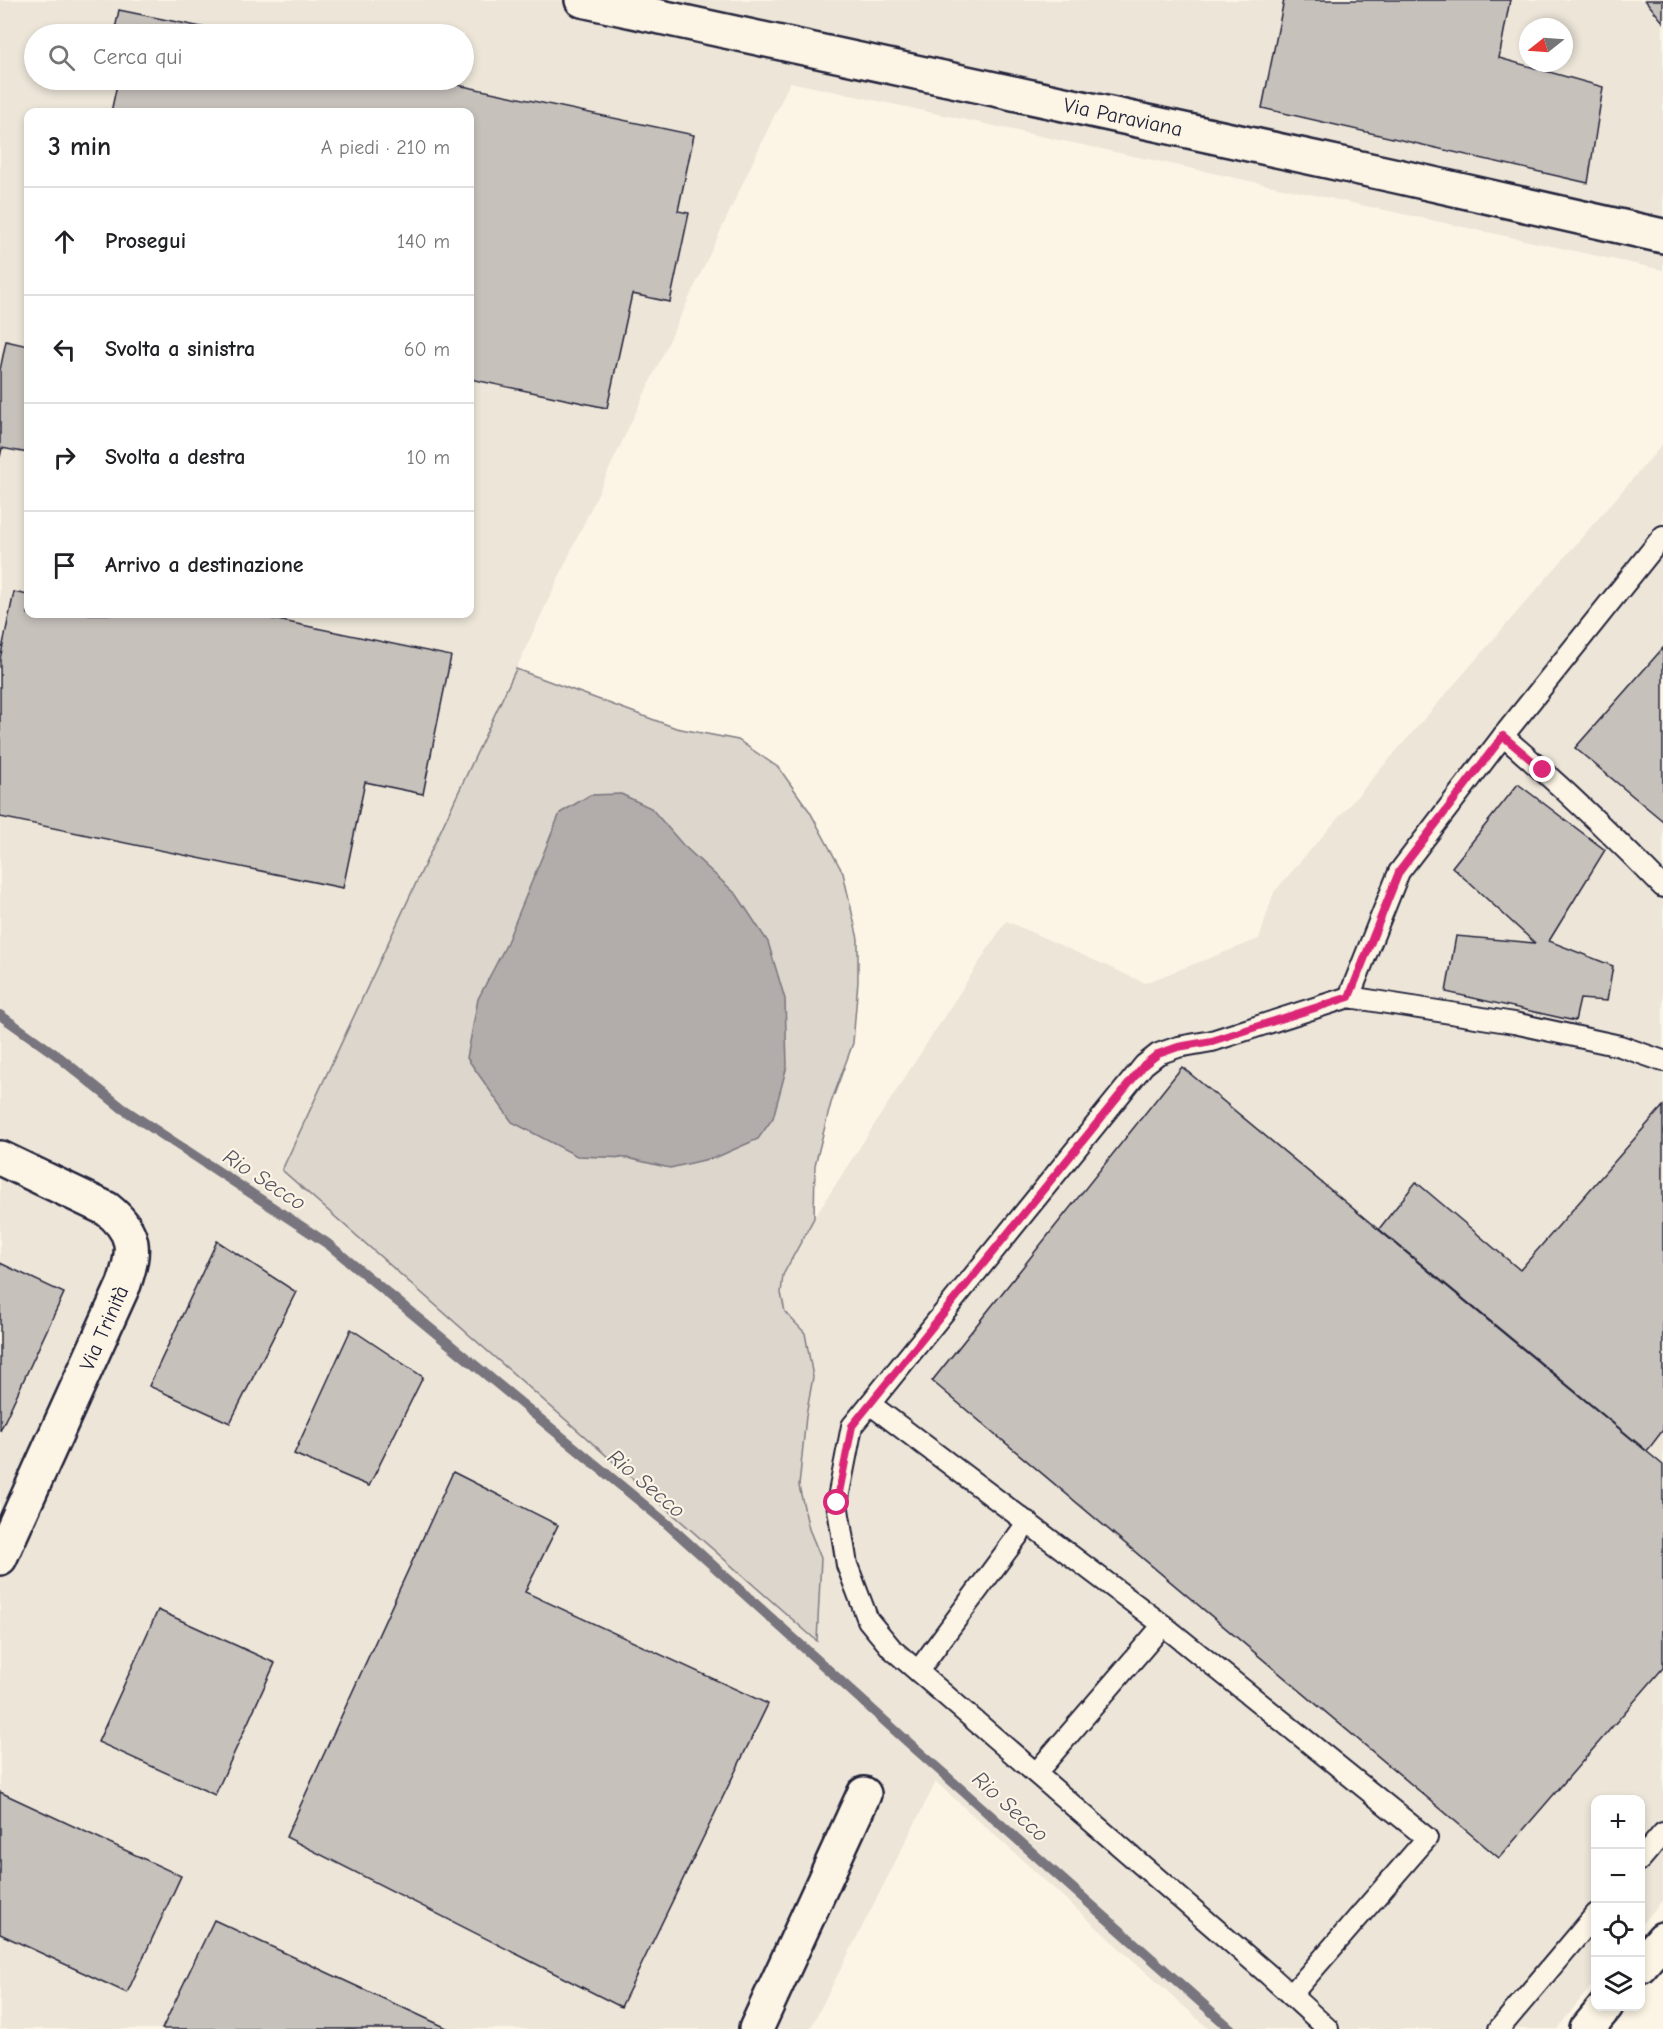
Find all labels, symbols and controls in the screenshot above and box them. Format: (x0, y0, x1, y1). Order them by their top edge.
north arrow (1519, 18, 1573, 72)
search box (24, 24, 474, 90)
icon: search (45, 41, 78, 74)
text: Cerca qui (93, 44, 183, 70)
street label: Via Paraviana (1061, 93, 1185, 141)
text: 3 min (48, 132, 111, 162)
text: A piedi · 210 m (321, 136, 450, 159)
icon: ahead (48, 225, 81, 258)
text: Prosegui (105, 228, 186, 254)
text: 140 m (397, 230, 450, 253)
icon: left (48, 333, 81, 366)
text: Svolta a sinistra (105, 336, 255, 362)
text: 60 m (404, 338, 450, 361)
icon: right (48, 441, 81, 474)
text: Svolta a destra (105, 444, 246, 470)
text: 10 m (407, 446, 450, 469)
icon: arrive (48, 549, 81, 582)
text: Arrivo a destinazione (105, 552, 304, 578)
route end (1529, 756, 1555, 782)
water label: Rio Secco (218, 1144, 311, 1216)
street label: Via Trinità (75, 1282, 133, 1374)
water label: Rio Secco (602, 1444, 690, 1524)
route start (823, 1489, 849, 1515)
water label: Rio Secco (967, 1766, 1054, 1848)
map controls (1591, 1795, 1645, 2011)
button: + (1591, 1795, 1645, 1849)
button: − (1591, 1849, 1645, 1903)
button: locate (1591, 1903, 1645, 1957)
button: layers (1591, 1957, 1645, 2011)

